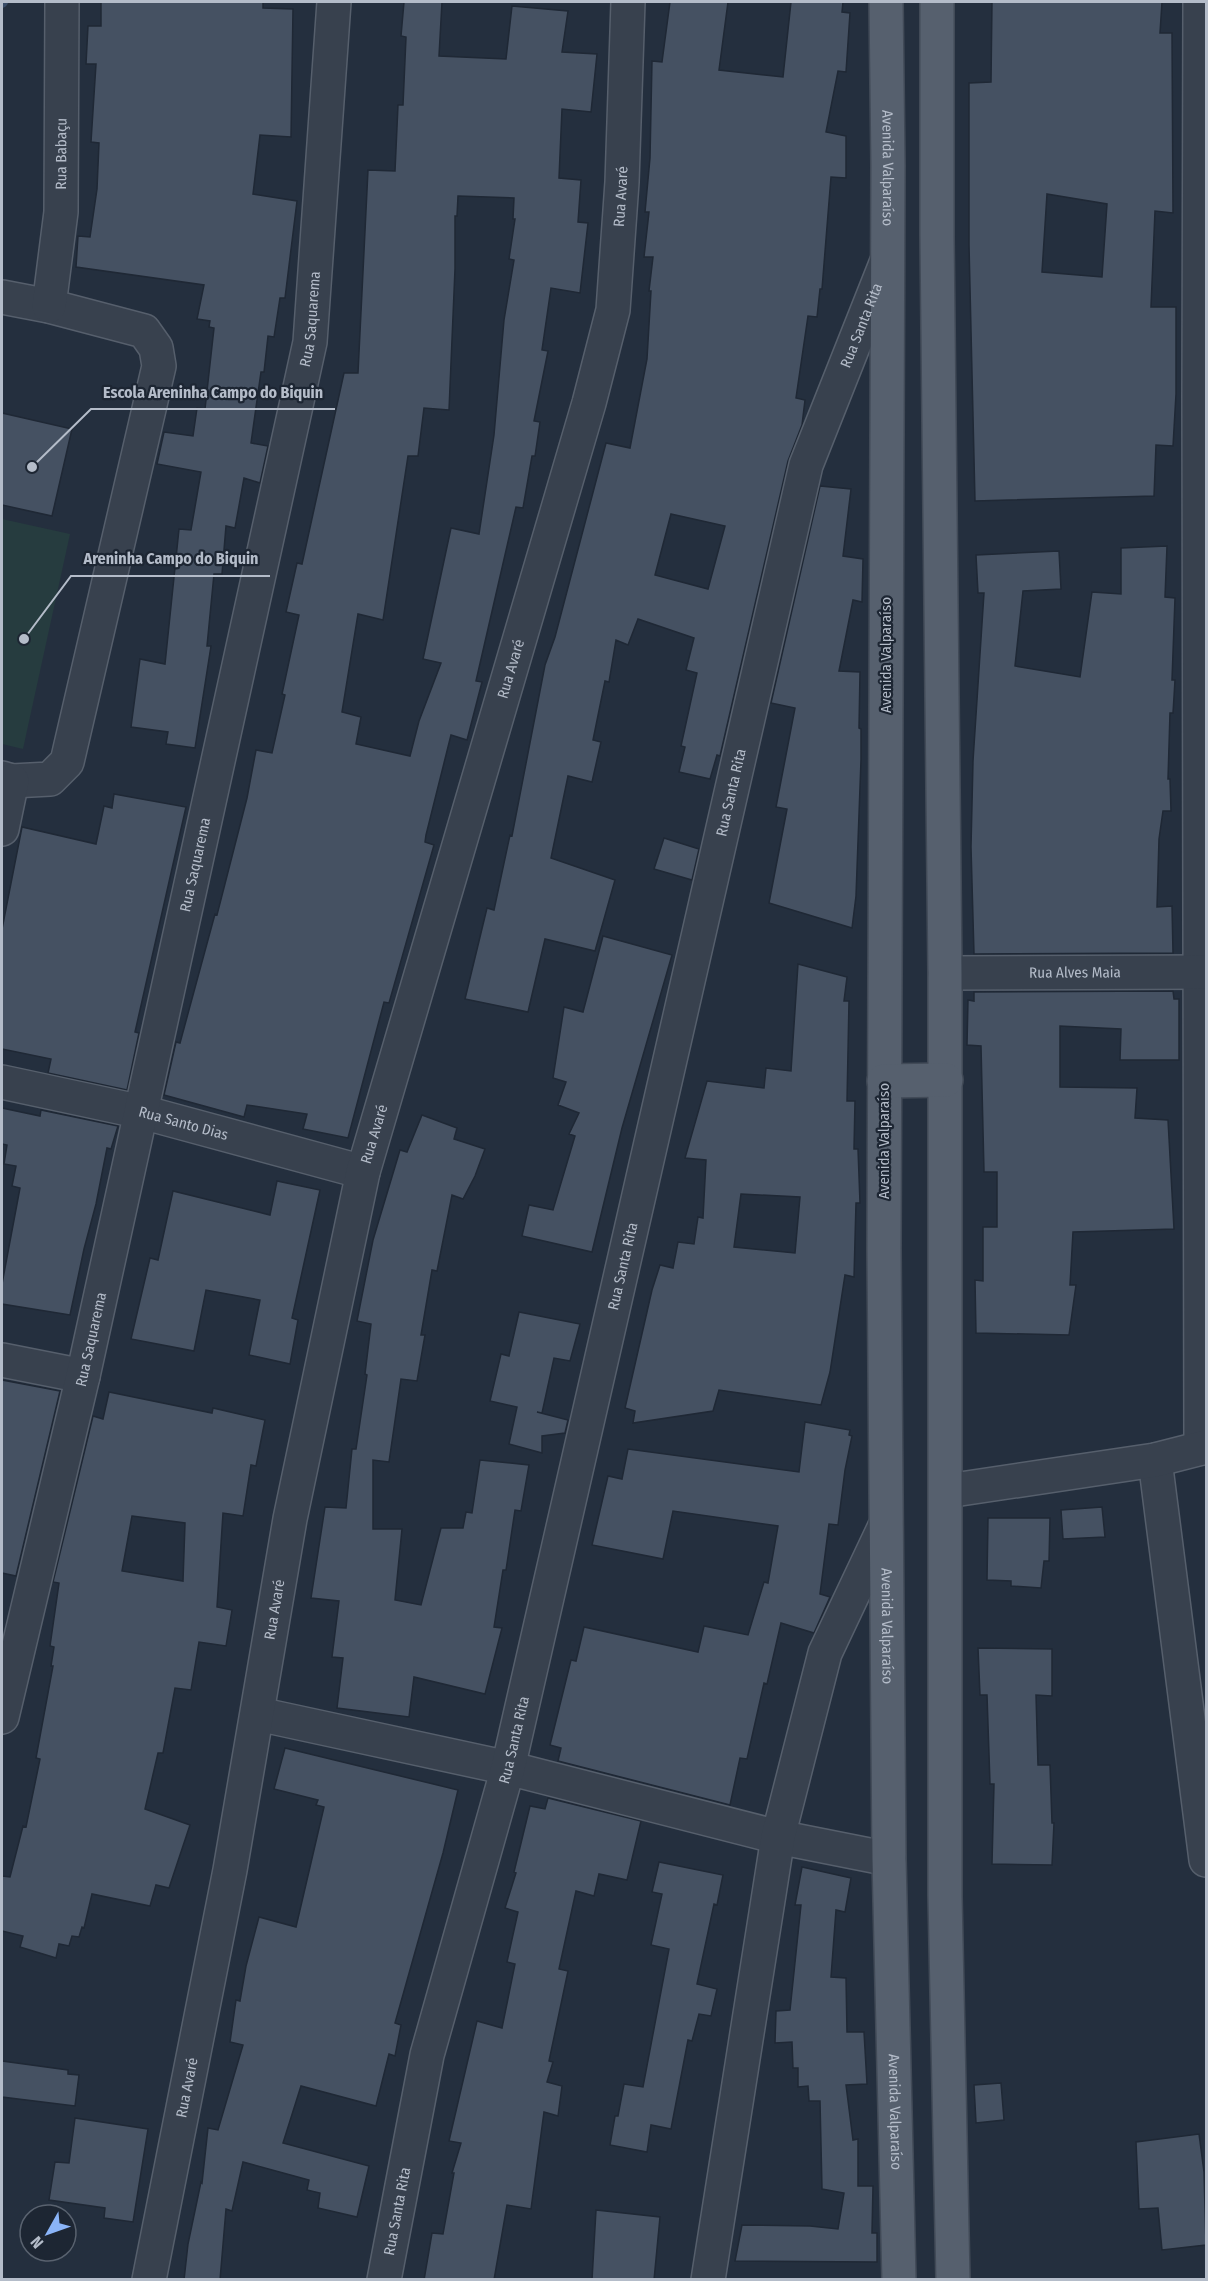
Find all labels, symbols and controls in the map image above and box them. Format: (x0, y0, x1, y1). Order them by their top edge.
street label: Avenida Valparaíso (878, 110, 897, 226)
street label: Rua Babaçu (52, 118, 70, 190)
street label: Rua Avaré (610, 166, 632, 227)
street label: Rua Saquarema (296, 271, 324, 369)
street label: Rua Santa Rita (837, 281, 886, 370)
callout: Escola Areninha Campo do Biquin (91, 375, 335, 409)
text: Escola Areninha Campo do Biquin (103, 383, 323, 402)
callout: Areninha Campo do Biquin (71, 542, 270, 576)
text: Areninha Campo do Biquin (83, 549, 258, 568)
street label: Avenida Valparaíso (877, 597, 895, 713)
street label: Rua Avaré (494, 637, 528, 701)
street label: Rua Santa Rita (712, 747, 750, 838)
street label: Rua Saquarema (176, 816, 214, 914)
street label: Rua Alves Maia (1029, 963, 1121, 982)
street label: Avenida Valparaíso (875, 1083, 893, 1199)
street label: Rua Santo Dias (137, 1102, 230, 1144)
street label: Rua Avaré (357, 1102, 391, 1166)
street label: Rua Santa Rita (604, 1221, 642, 1312)
street label: Rua Saquarema (72, 1290, 110, 1388)
street label: Avenida Valparaíso (878, 1568, 897, 1684)
street label: Rua Avaré (260, 1578, 288, 1641)
street label: Rua Santa Rita (495, 1694, 533, 1786)
street label: Avenida Valparaíso (885, 2054, 905, 2170)
street label: Rua Avaré (172, 2056, 202, 2119)
street label: Rua Santa Rita (380, 2166, 414, 2257)
north arrow (18, 2203, 78, 2263)
text: N (27, 2233, 47, 2252)

